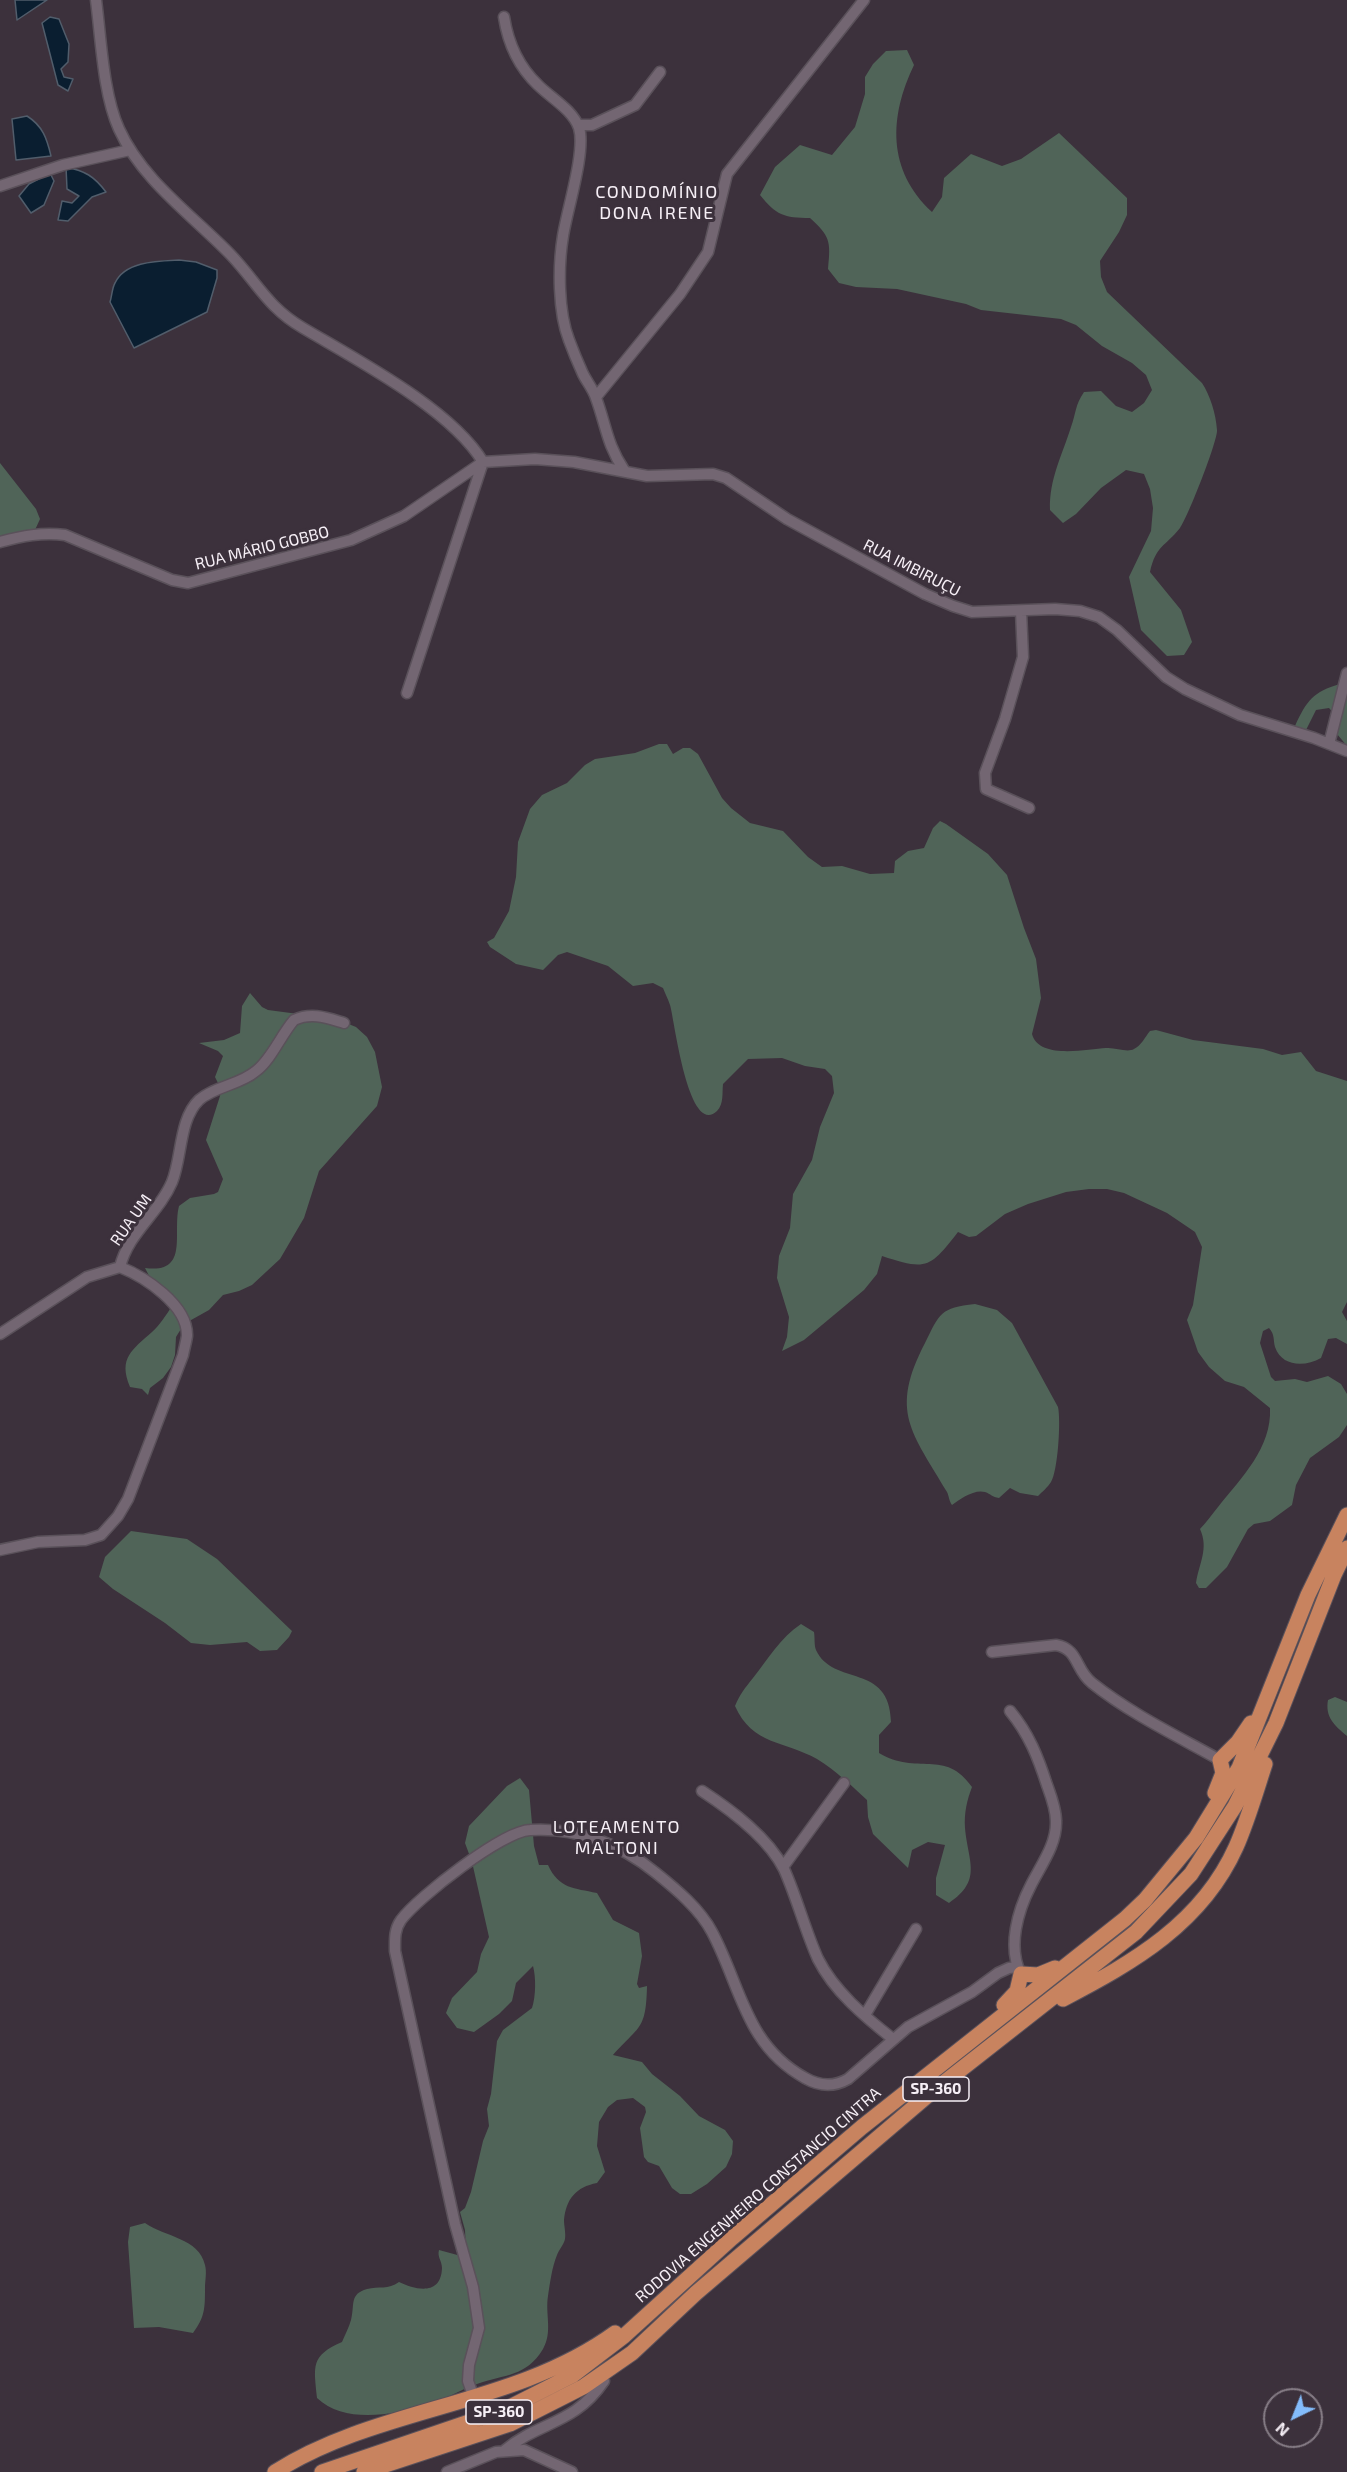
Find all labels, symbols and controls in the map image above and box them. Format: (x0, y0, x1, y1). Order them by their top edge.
district label: CONDOMÍNIO DONA IRENE (595, 181, 719, 224)
street label: RUA MÁRIO GOBBO (193, 522, 331, 574)
street label: RUA IMBIRUÇU (860, 535, 964, 601)
street label: RUA UM (106, 1190, 156, 1250)
district label: LOTEAMENTO MALTONI (553, 1816, 681, 1858)
road number: SP-360 (903, 2077, 969, 2101)
street label: RODOVIA ENGENHEIRO CONSTANCIO CINTRA (632, 2083, 884, 2307)
north arrow (1263, 2388, 1323, 2448)
road number: SP-360 (466, 2400, 532, 2424)
text: N (1271, 2419, 1292, 2441)

